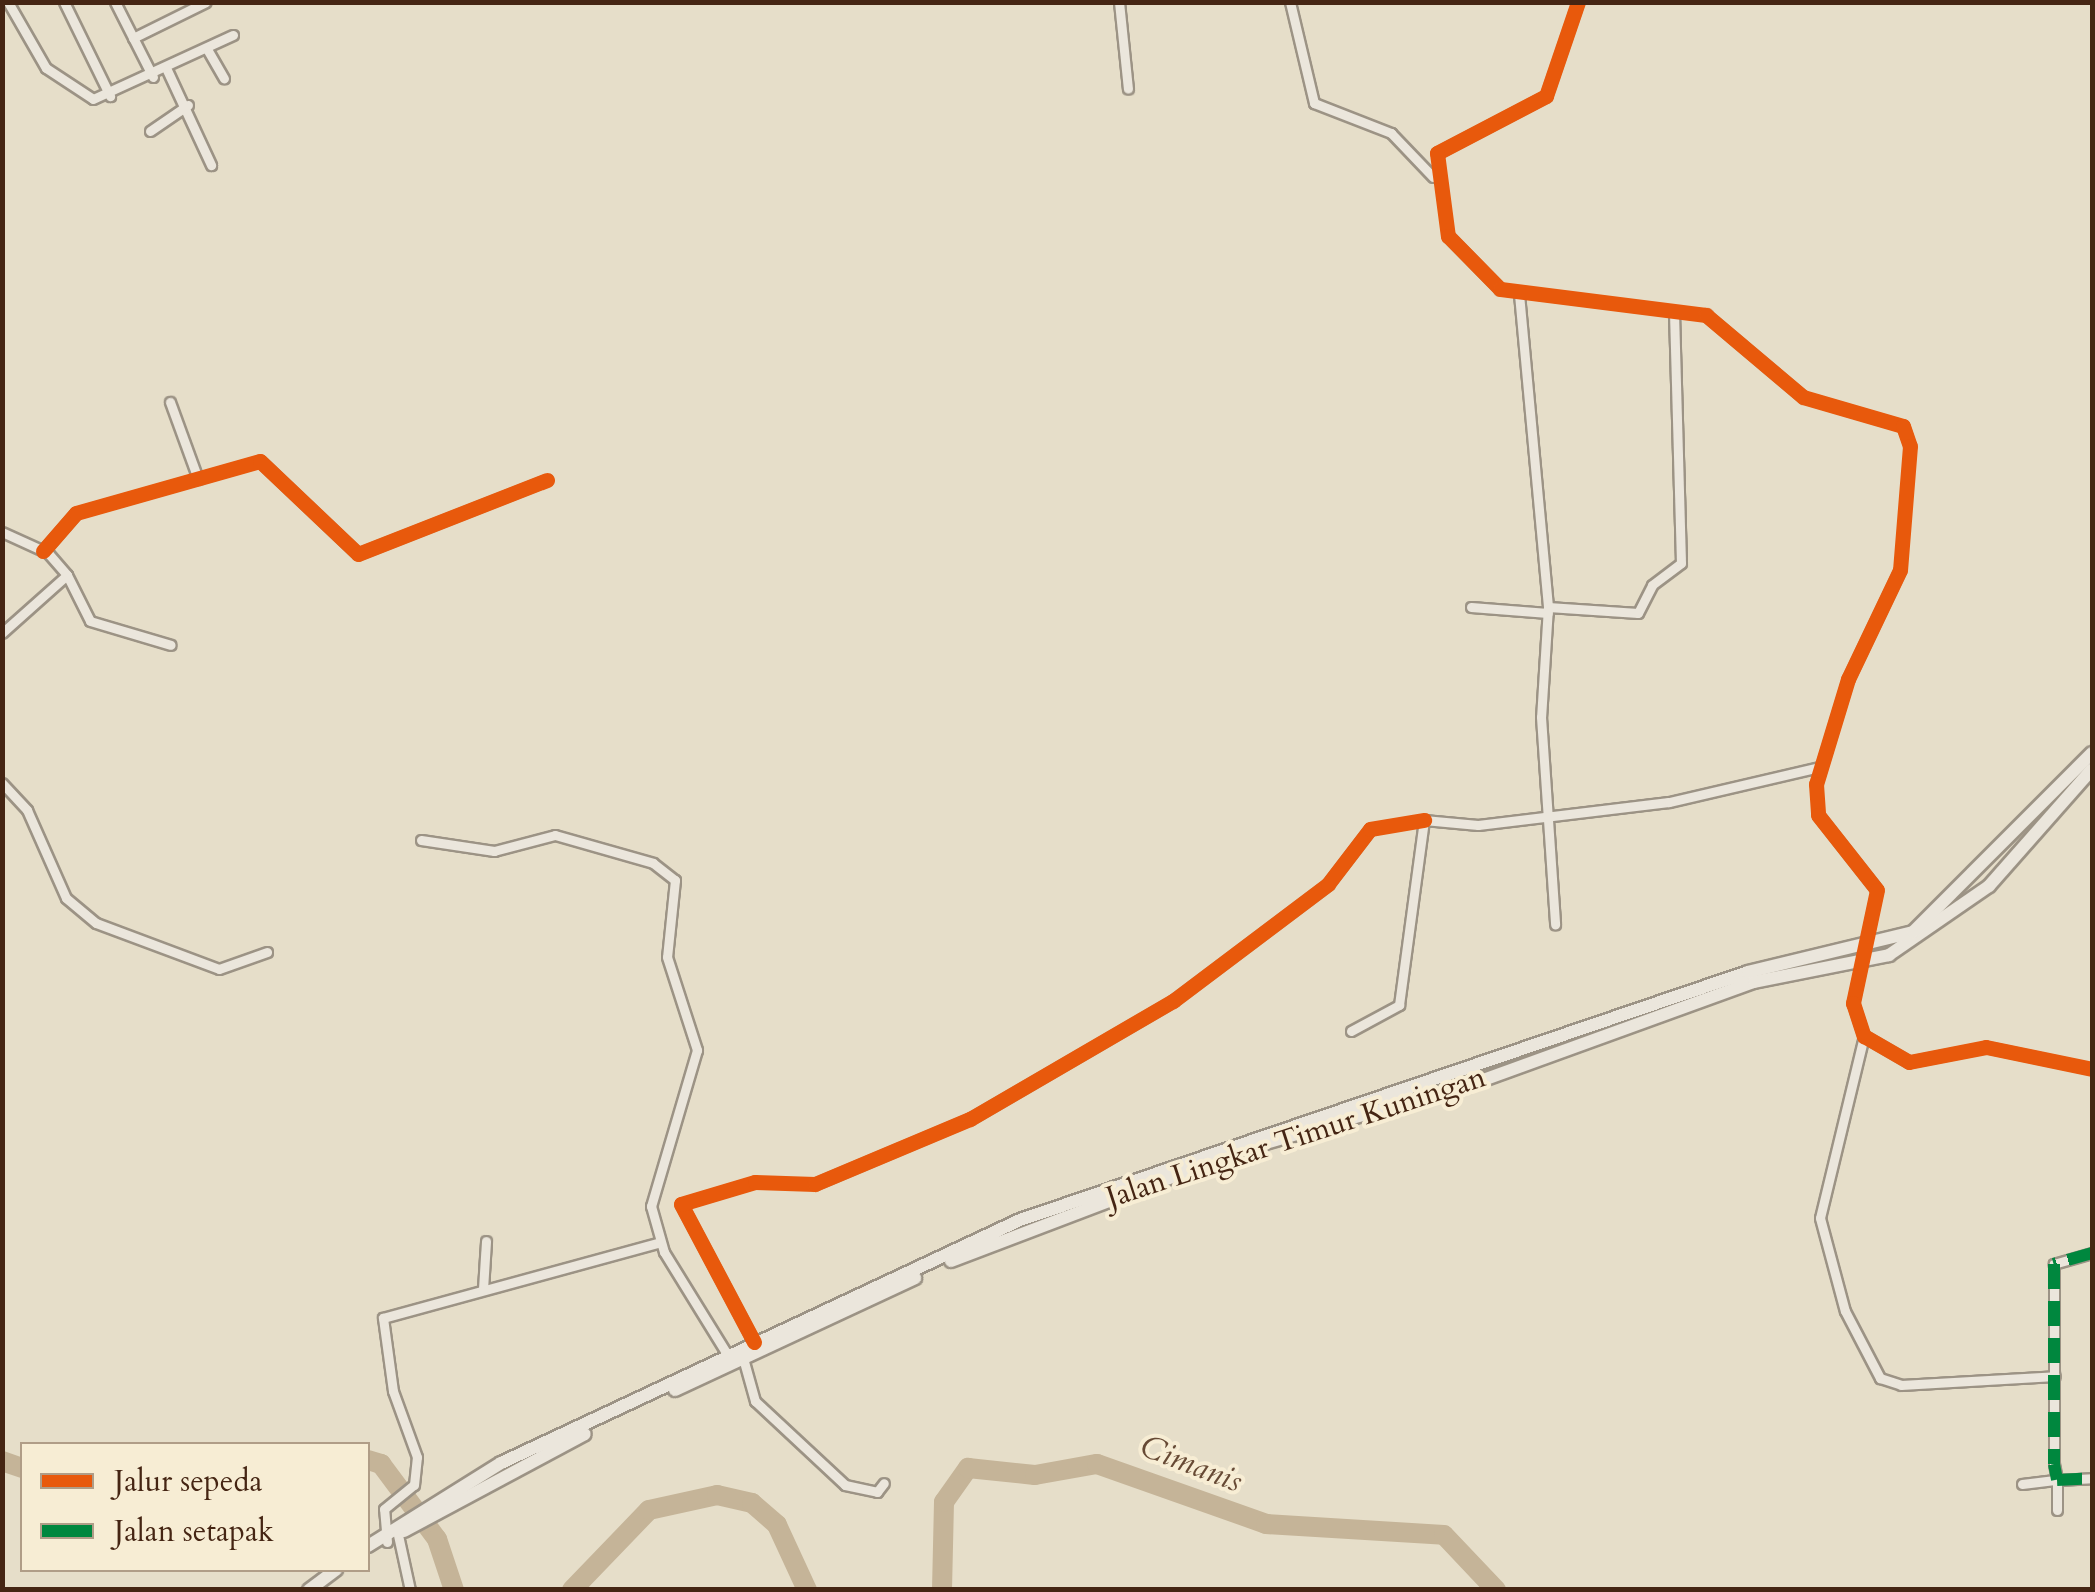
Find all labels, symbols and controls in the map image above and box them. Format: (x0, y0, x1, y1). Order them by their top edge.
street label: Jalan Lingkar Timur Kuningan (1102, 1060, 1490, 1216)
water label: Cimanis (1134, 1427, 1248, 1501)
legend (20, 1442, 370, 1572)
text: Jalur sepeda (114, 1461, 262, 1502)
text: Jalan setapak (114, 1511, 274, 1552)

